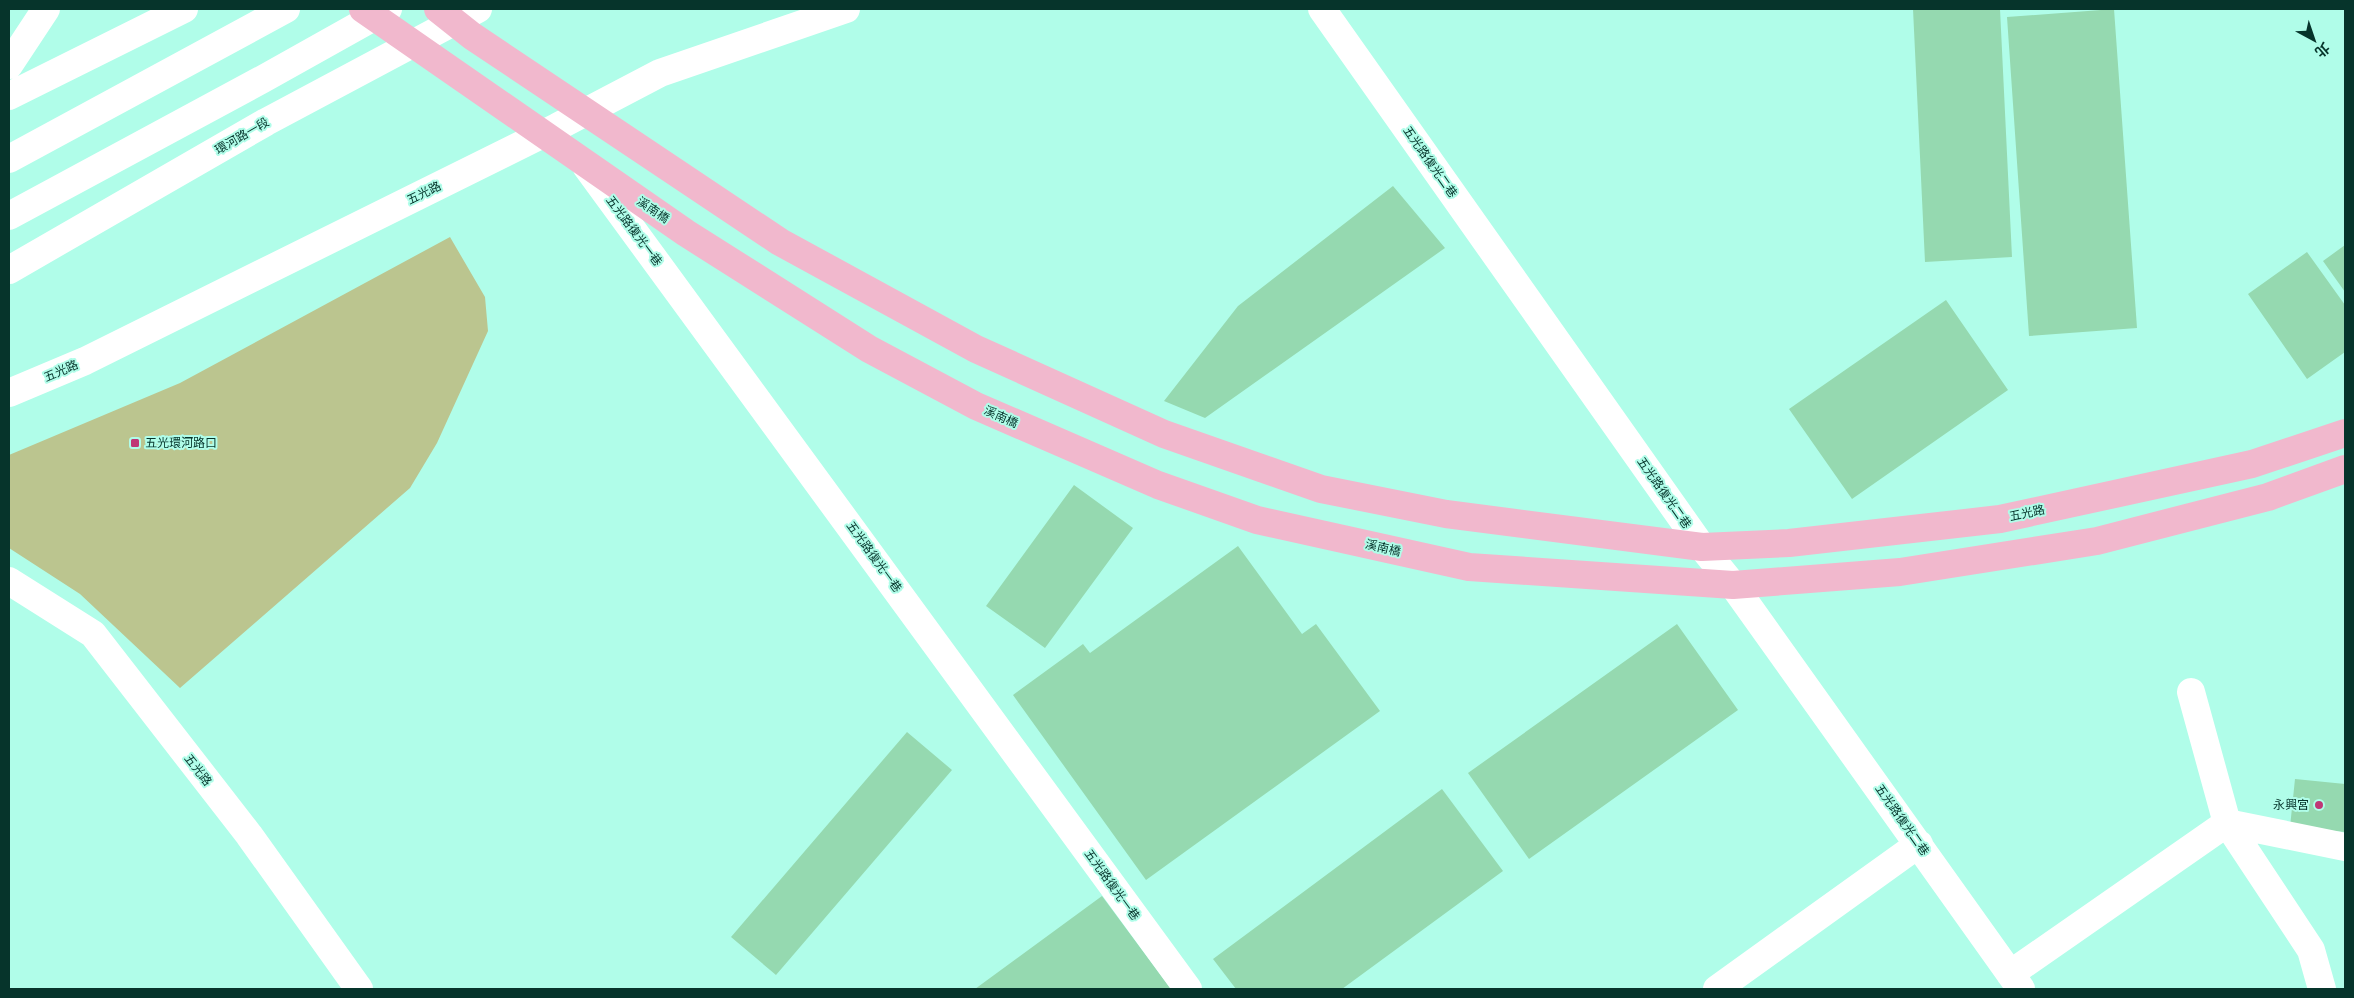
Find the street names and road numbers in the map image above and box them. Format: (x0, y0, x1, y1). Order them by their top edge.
street label: 環河路一段 (213, 115, 271, 157)
street label: 五光路復光二巷 (1400, 124, 1460, 200)
street label: 五光路 (405, 179, 443, 207)
street label: 五光路復光一巷 (603, 193, 665, 269)
street label: 溪南橋 (634, 194, 672, 226)
street label: 五光路 (42, 358, 80, 384)
street label: 溪南橋 (982, 403, 1020, 431)
street label: 五光路復光二巷 (1634, 455, 1694, 531)
street label: 五光路 (2008, 502, 2046, 524)
street label: 五光路復光一巷 (844, 519, 904, 595)
street label: 溪南橋 (1364, 537, 1402, 559)
street label: 五光路 (181, 752, 215, 788)
street label: 五光路復光二巷 (1872, 782, 1932, 858)
street label: 五光路復光一巷 (1082, 847, 1142, 923)

